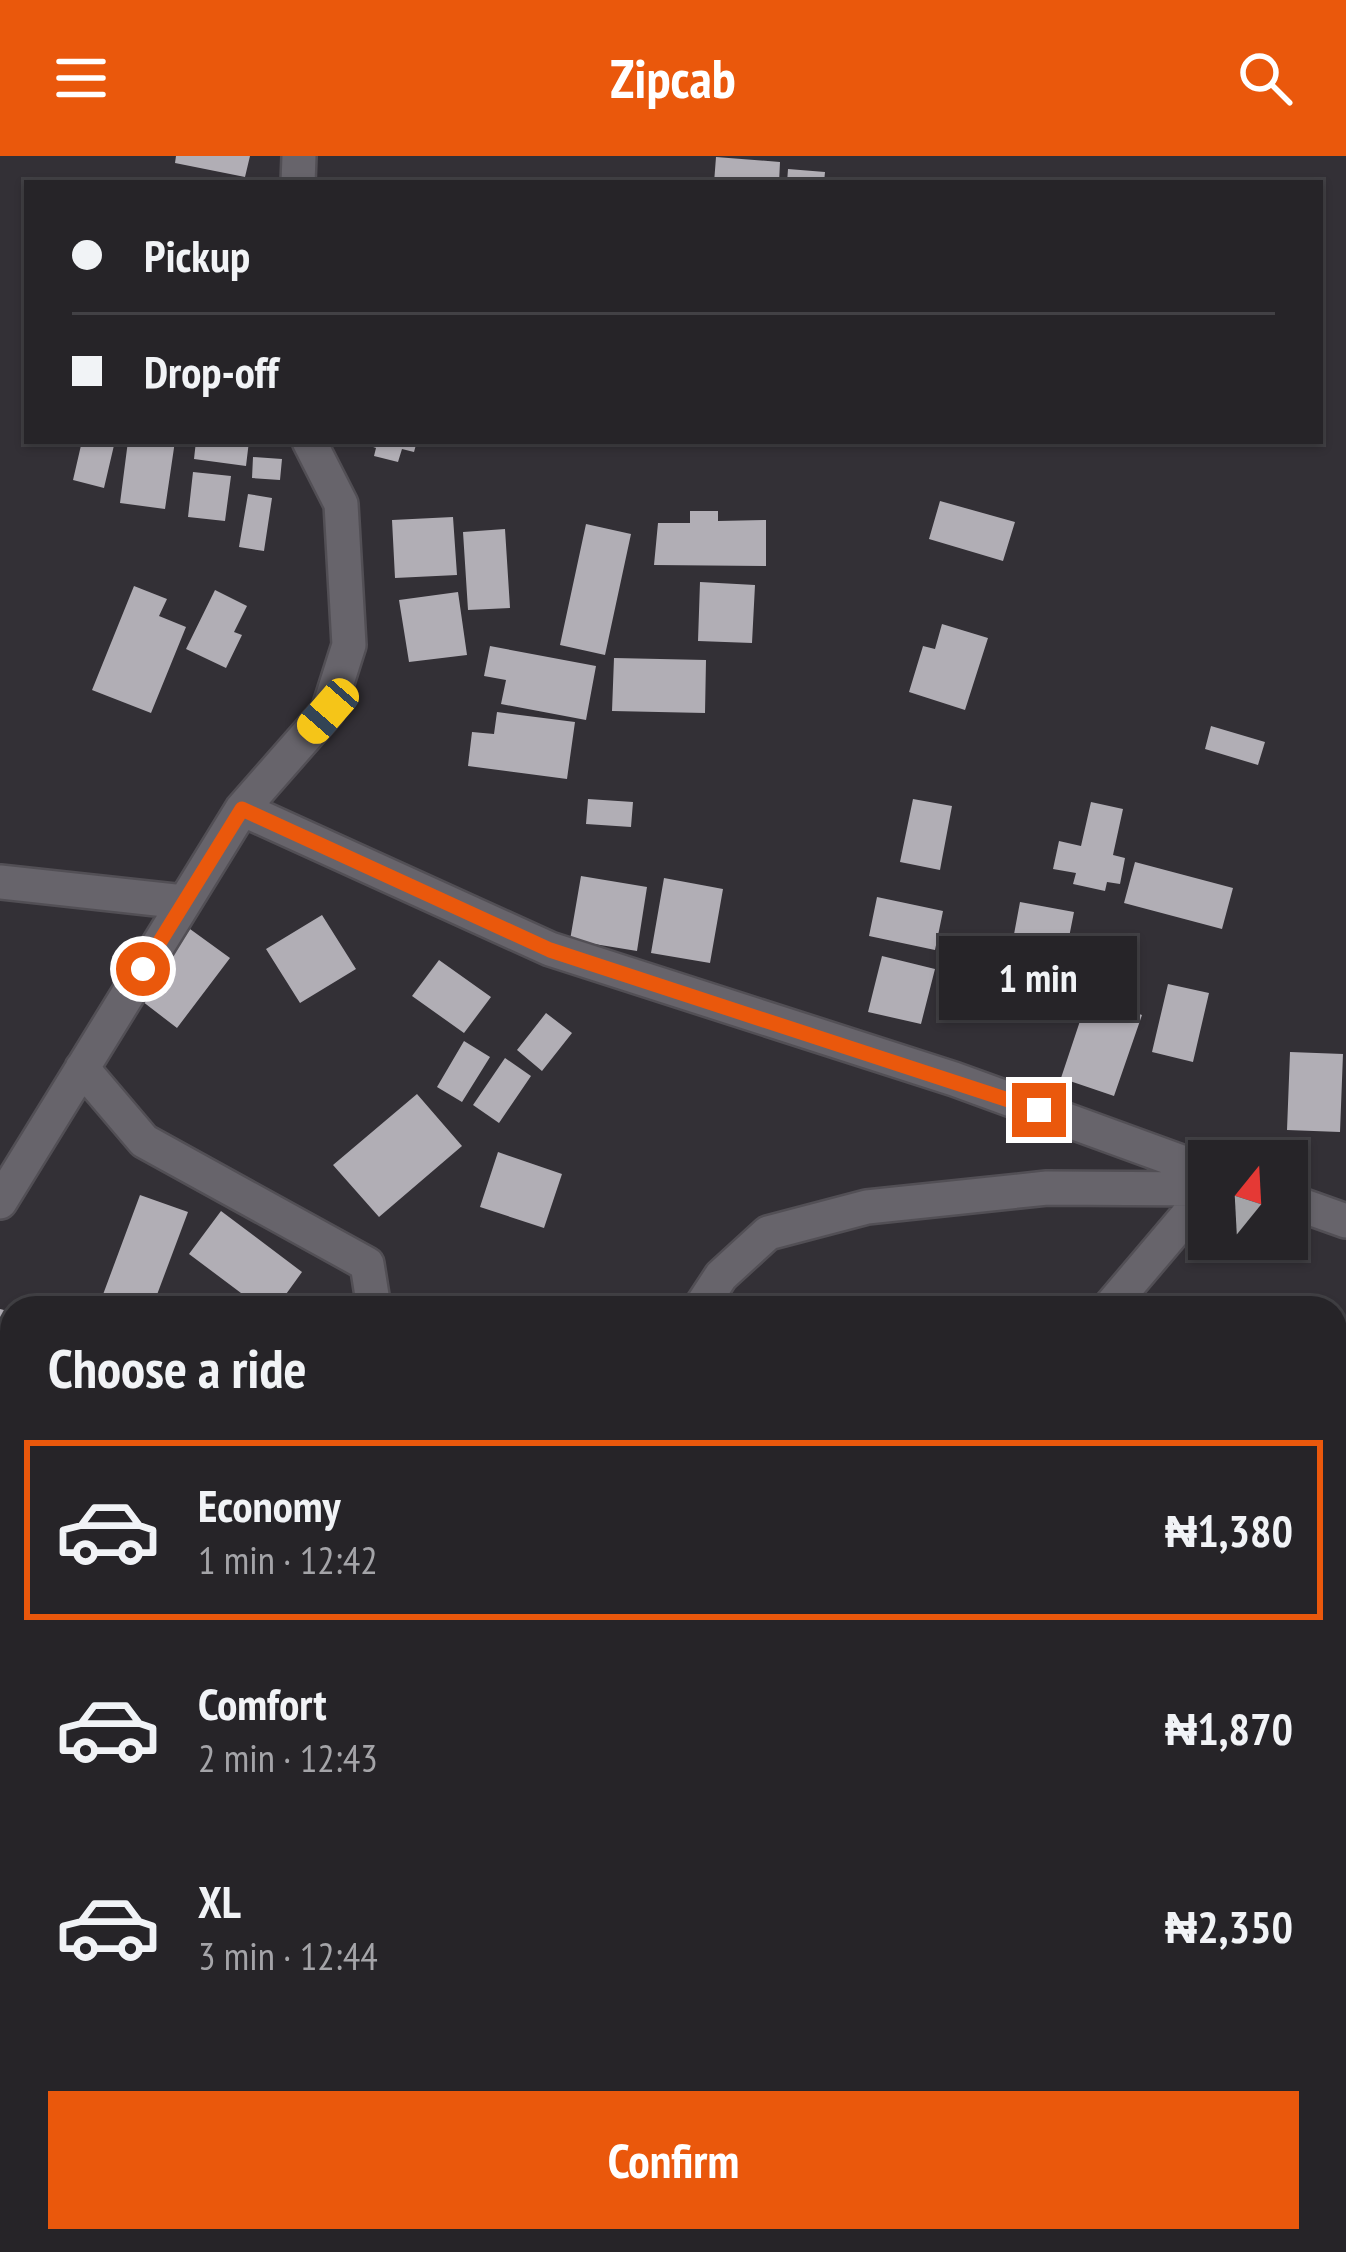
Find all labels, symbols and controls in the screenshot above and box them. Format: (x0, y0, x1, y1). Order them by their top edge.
text: Zipcab (610, 43, 736, 113)
icon: menu (48, 45, 114, 111)
icon: search (1232, 45, 1298, 111)
text: Pickup (144, 226, 250, 284)
text: Drop-off (144, 342, 278, 400)
car (291, 672, 365, 750)
callout: 1 min (940, 936, 1138, 1020)
route start (116, 942, 170, 996)
text: 1 min (999, 952, 1077, 1003)
route end (1012, 1083, 1066, 1137)
north arrow (1188, 1140, 1308, 1260)
map controls (1188, 1140, 1308, 1260)
text: Choose a ride (48, 1333, 307, 1403)
icon: car (54, 1476, 162, 1584)
text: Economy (198, 1476, 341, 1534)
text: ₦1,380 (1165, 1501, 1293, 1559)
text: 1 min · 12:42 (198, 1534, 378, 1585)
icon: car (54, 1674, 162, 1782)
text: Comfort (198, 1674, 327, 1732)
text: ₦1,870 (1165, 1699, 1293, 1757)
text: 2 min · 12:43 (198, 1732, 378, 1783)
icon: car (54, 1872, 162, 1980)
text: XL (198, 1872, 241, 1930)
text: ₦2,350 (1165, 1897, 1293, 1955)
text: 3 min · 12:44 (198, 1930, 378, 1981)
button: Confirm (48, 2091, 1299, 2229)

